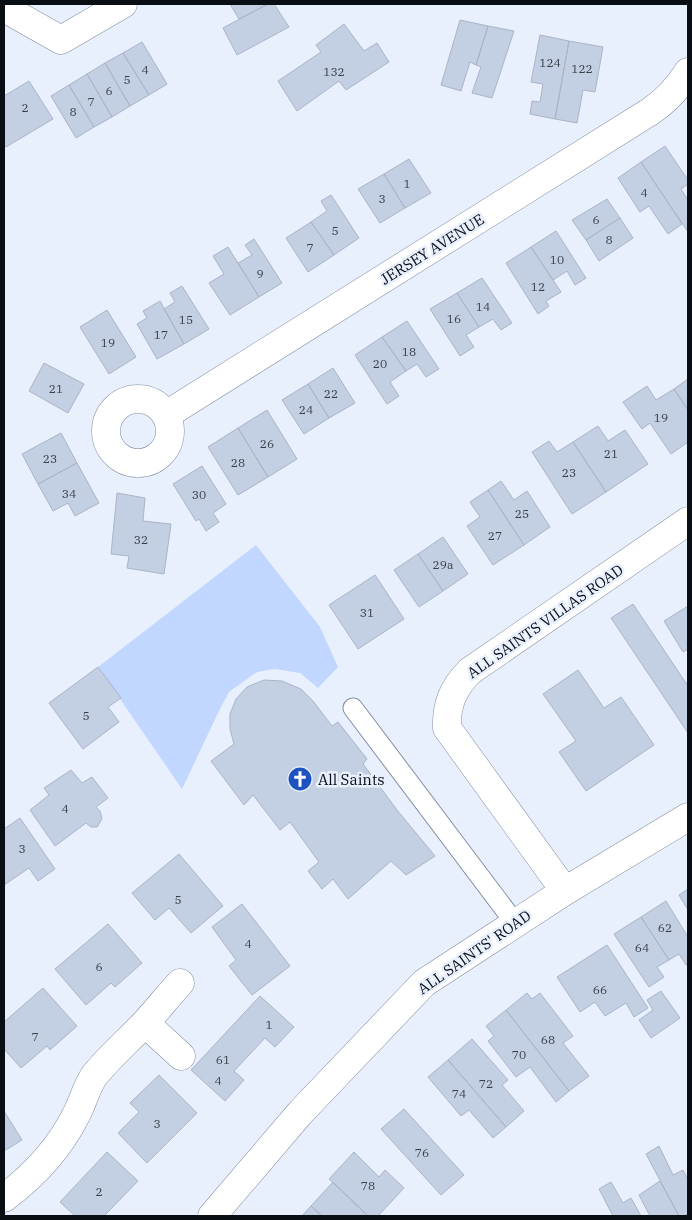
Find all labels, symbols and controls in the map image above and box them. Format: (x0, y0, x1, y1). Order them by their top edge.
house number: 124 (539, 55, 561, 70)
house number: 122 (571, 61, 593, 76)
house number: 4 (141, 62, 149, 77)
house number: 132 (323, 64, 345, 79)
house number: 5 (123, 72, 131, 87)
house number: 6 (105, 83, 113, 98)
house number: 7 (87, 94, 95, 109)
house number: 2 (21, 100, 29, 115)
house number: 8 (69, 104, 77, 119)
house number: 1 (403, 176, 411, 191)
house number: 4 (640, 185, 648, 200)
house number: 3 (378, 191, 386, 206)
street label: JERSEY AVENUE (376, 209, 488, 289)
house number: 6 (592, 212, 600, 227)
house number: 5 (331, 223, 339, 238)
house number: 8 (605, 232, 613, 247)
house number: 7 (306, 240, 314, 255)
house number: 10 (550, 252, 564, 267)
house number: 9 (256, 266, 264, 281)
house number: 12 (531, 279, 545, 294)
house number: 14 (476, 299, 490, 314)
house number: 16 (447, 311, 461, 326)
house number: 15 (179, 312, 193, 327)
house number: 17 (154, 327, 168, 342)
house number: 19 (101, 335, 115, 350)
house number: 18 (402, 344, 416, 359)
house number: 20 (373, 356, 387, 371)
house number: 21 (49, 381, 63, 396)
house number: 22 (324, 386, 338, 401)
house number: 24 (299, 402, 313, 417)
house number: 19 (654, 410, 668, 425)
house number: 26 (260, 436, 274, 451)
house number: 21 (604, 446, 618, 461)
house number: 23 (43, 451, 57, 466)
house number: 28 (231, 455, 245, 470)
house number: 23 (562, 465, 576, 480)
house number: 34 (62, 486, 76, 501)
house number: 30 (192, 487, 206, 502)
house number: 25 (515, 506, 529, 521)
house number: 27 (488, 528, 502, 543)
house number: 32 (134, 532, 148, 547)
house number: 29a (433, 557, 454, 572)
street label: ALL SAINTS VILLAS ROAD (463, 560, 627, 682)
house number: 31 (360, 605, 374, 620)
house number: 5 (82, 708, 90, 723)
church icon: All Saints (287, 766, 313, 792)
place label: All Saints (318, 770, 385, 789)
house number: 4 (61, 801, 69, 816)
house number: 3 (18, 841, 26, 856)
house number: 5 (174, 892, 182, 907)
street label: ALL SAINTS' ROAD (414, 906, 534, 998)
house number: 62 (658, 920, 672, 935)
house number: 4 (244, 936, 252, 951)
house number: 64 (635, 940, 649, 955)
house number: 6 (95, 959, 103, 974)
house number: 66 (593, 982, 607, 997)
house number: 1 (265, 1017, 273, 1032)
house number: 7 (31, 1029, 39, 1044)
house number: 68 (541, 1032, 555, 1047)
house number: 70 (512, 1047, 526, 1062)
house number: 61 (216, 1052, 230, 1067)
house number: 4 (214, 1073, 222, 1088)
house number: 72 (479, 1076, 493, 1091)
house number: 74 (452, 1086, 466, 1101)
house number: 3 (153, 1116, 161, 1131)
house number: 76 (415, 1145, 429, 1160)
house number: 78 (361, 1178, 375, 1193)
house number: 2 (95, 1184, 103, 1199)

